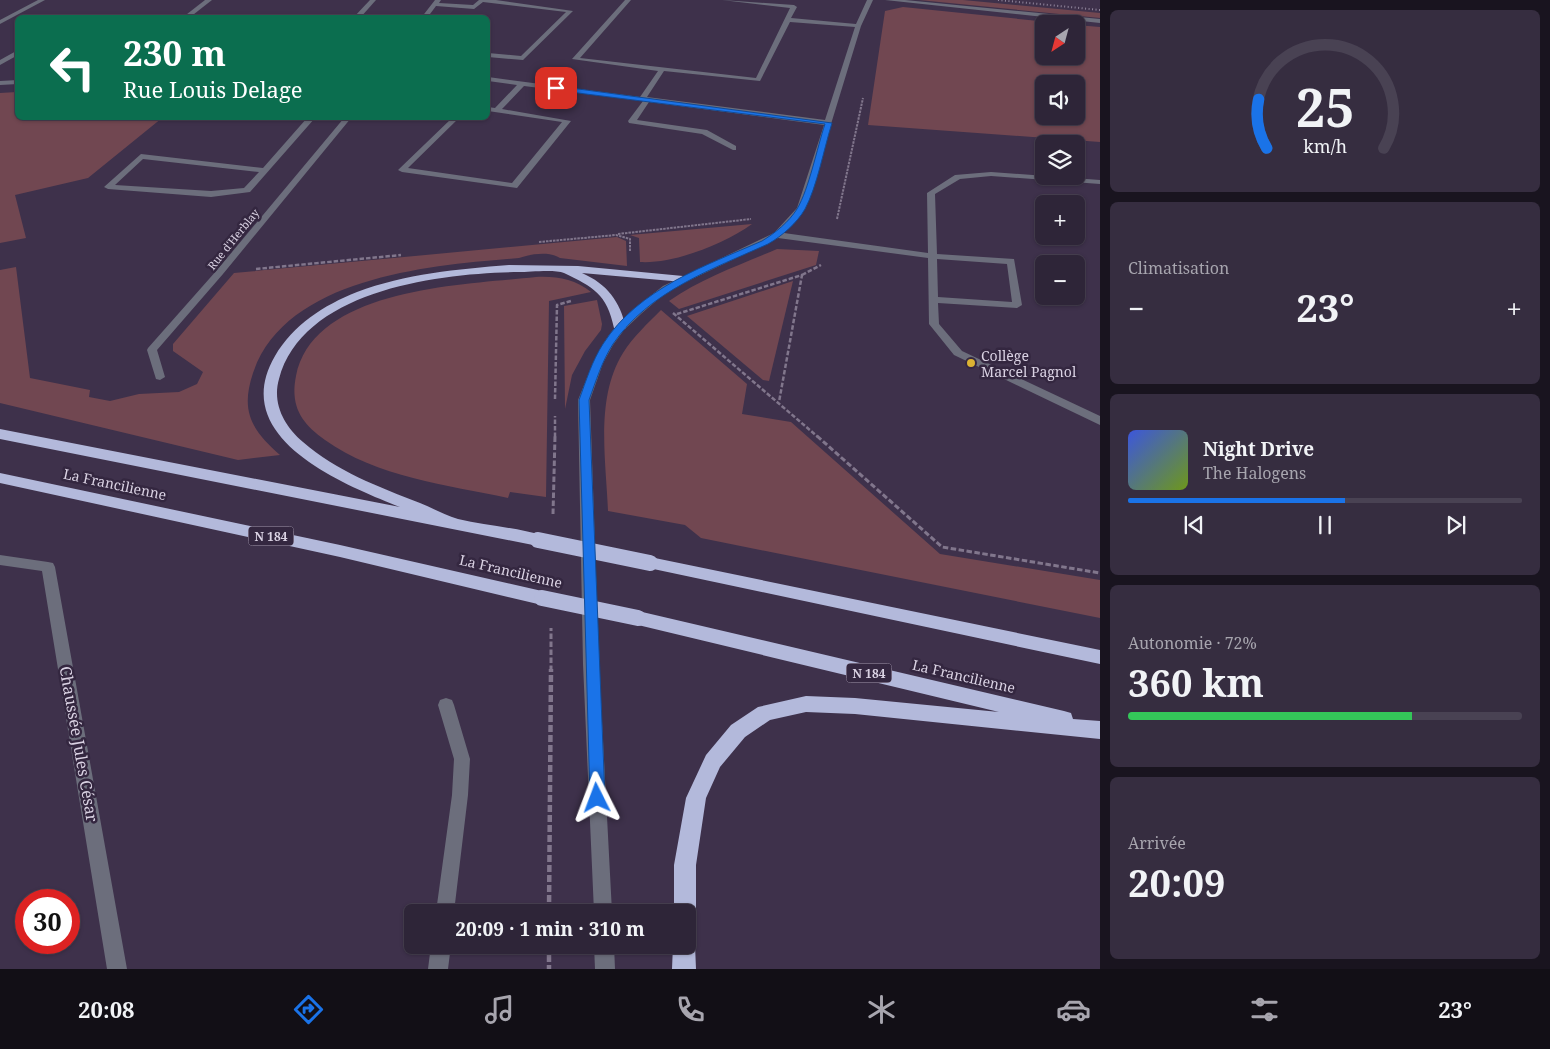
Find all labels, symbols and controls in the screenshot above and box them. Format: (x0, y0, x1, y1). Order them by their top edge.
north arrow (1035, 15, 1085, 65)
map controls (1035, 15, 1085, 305)
text: 230 m (123, 29, 226, 76)
icon: left (40, 35, 105, 100)
pin (535, 67, 577, 109)
text: 25 (1296, 71, 1354, 142)
text: Rue Louis Delage (123, 74, 303, 104)
icon: arrive (542, 74, 570, 102)
button: sound (1035, 75, 1085, 125)
text: km/h (1303, 134, 1347, 158)
button: layers (1035, 135, 1085, 185)
button: + (1035, 195, 1085, 245)
street label: Rue d'Herblay (204, 205, 263, 273)
button: − (1035, 255, 1085, 305)
text: Climatisation (1128, 257, 1229, 279)
text: 23° (1296, 281, 1354, 333)
text: − (1128, 289, 1144, 327)
text: + (1506, 289, 1522, 327)
place label: Collège Marcel Pagnol (981, 346, 1077, 381)
marker: Collège Marcel Pagnol (965, 357, 977, 369)
text: Night Drive (1203, 436, 1314, 462)
text: The Halogens (1203, 462, 1306, 484)
street label: La Francilienne (62, 464, 168, 504)
icon: previous (1180, 511, 1208, 539)
icon: pause (1311, 511, 1339, 539)
icon: next (1442, 511, 1470, 539)
road number: N 184 (248, 526, 294, 546)
street label: La Francilienne (458, 550, 564, 592)
text: Autonomie · 72% (1128, 632, 1257, 654)
street label: La Francilienne (911, 655, 1017, 697)
text: 360 km (1128, 656, 1264, 708)
street label: Chaussée Jules César (54, 664, 104, 824)
road number: N 184 (846, 664, 892, 682)
position arrow (570, 771, 622, 823)
text: Arrivée (1128, 832, 1186, 854)
text: 20:09 (1128, 856, 1225, 908)
speed limit sign: 30 (15, 889, 80, 954)
text: 20:09 · 1 min · 310 m (455, 916, 645, 942)
icon: directions (291, 992, 326, 1027)
icon: music (482, 992, 517, 1027)
icon: phone (673, 992, 708, 1027)
icon: climate (864, 992, 899, 1027)
icon: car (1056, 992, 1091, 1027)
icon: filters (1247, 992, 1282, 1027)
text: 20:08 (78, 994, 135, 1024)
text: 23° (1438, 994, 1472, 1024)

